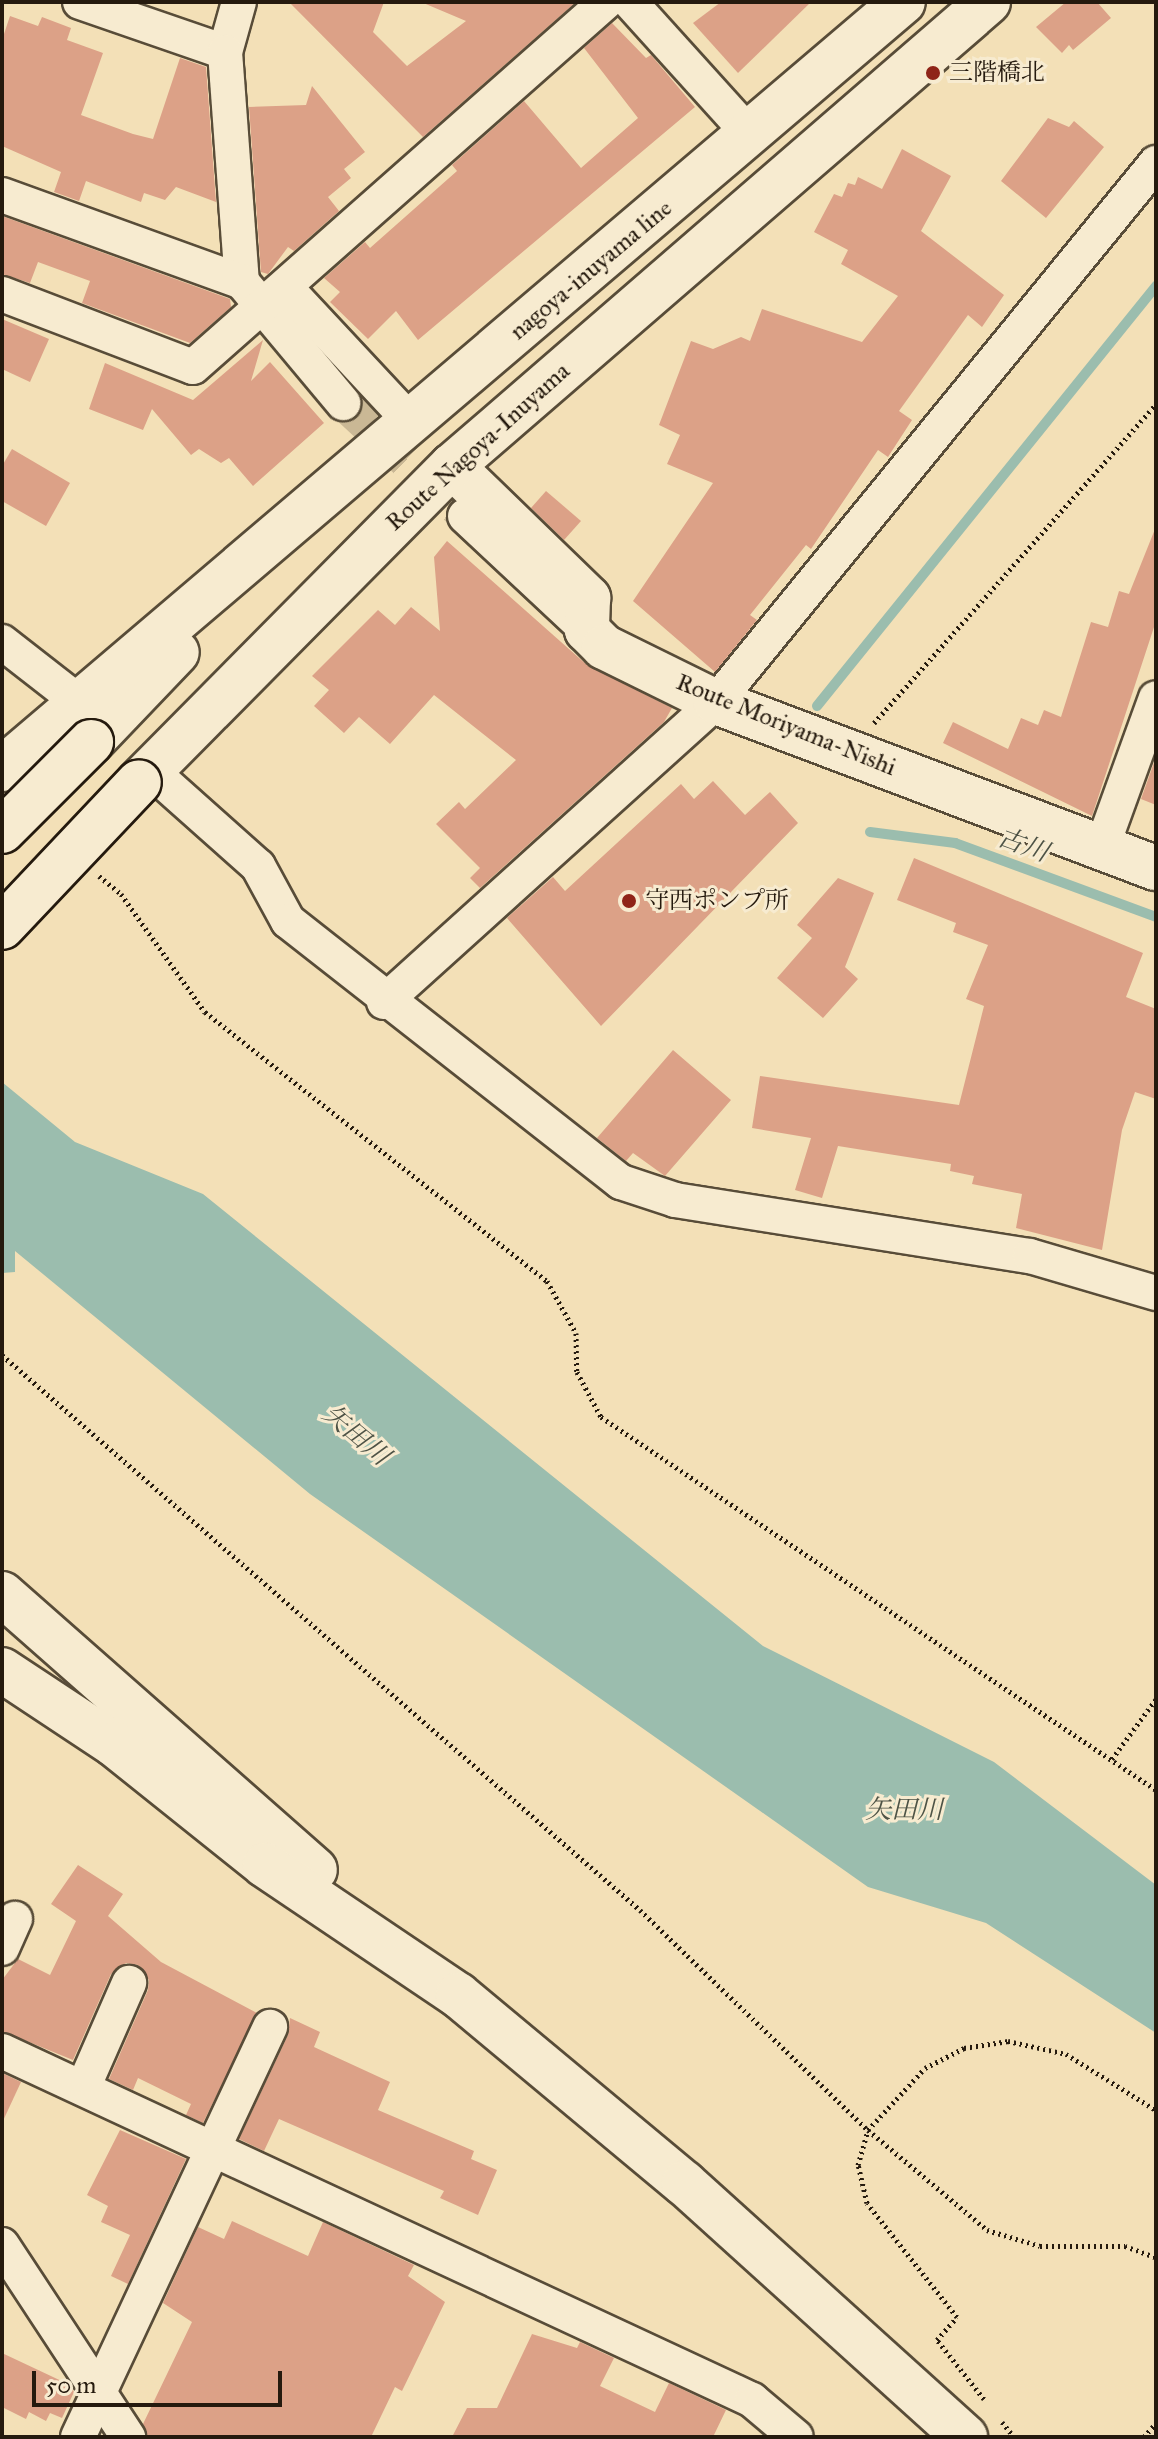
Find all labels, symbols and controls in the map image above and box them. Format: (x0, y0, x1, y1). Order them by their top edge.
place label: 三階橋北 (949, 59, 1045, 87)
marker: 三階橋北 (924, 64, 942, 82)
street label: nagoya-inuyama line (504, 194, 678, 346)
street label: Route Nagoya-Inuyama (380, 357, 576, 537)
street label: Route Moriyama-Nishi (672, 668, 900, 782)
water label: 古川 (993, 821, 1053, 869)
place label: 守西ポンプ所 (645, 887, 789, 915)
marker: 守西ポンプ所 (620, 892, 638, 910)
water label: 矢田川 (316, 1398, 396, 1472)
water label: 矢田川 (865, 1794, 943, 1826)
scale bar (36, 2355, 286, 2405)
text: 50 m (46, 2370, 96, 2400)

